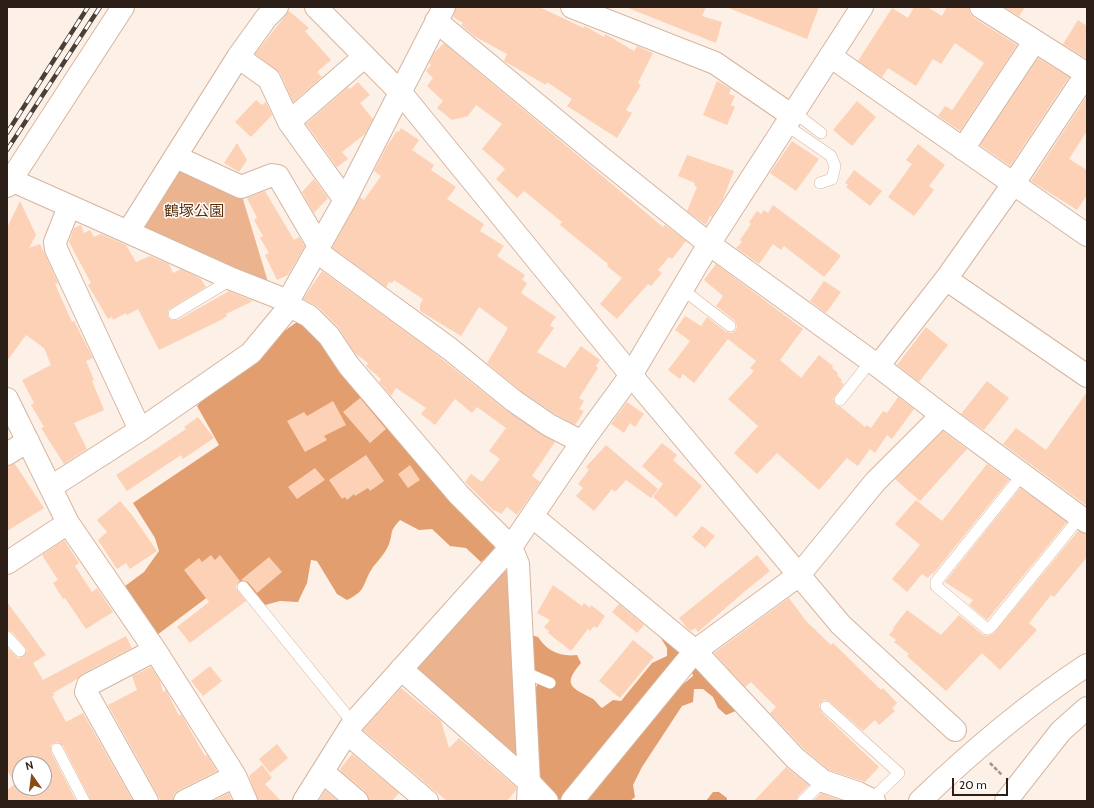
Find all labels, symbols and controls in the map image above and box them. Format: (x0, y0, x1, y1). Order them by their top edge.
park label: 鶴塚公園 (164, 203, 224, 221)
north arrow (12, 756, 52, 796)
text: N (24, 758, 35, 773)
scale bar (954, 770, 1010, 796)
text: 20 m (959, 777, 987, 792)

